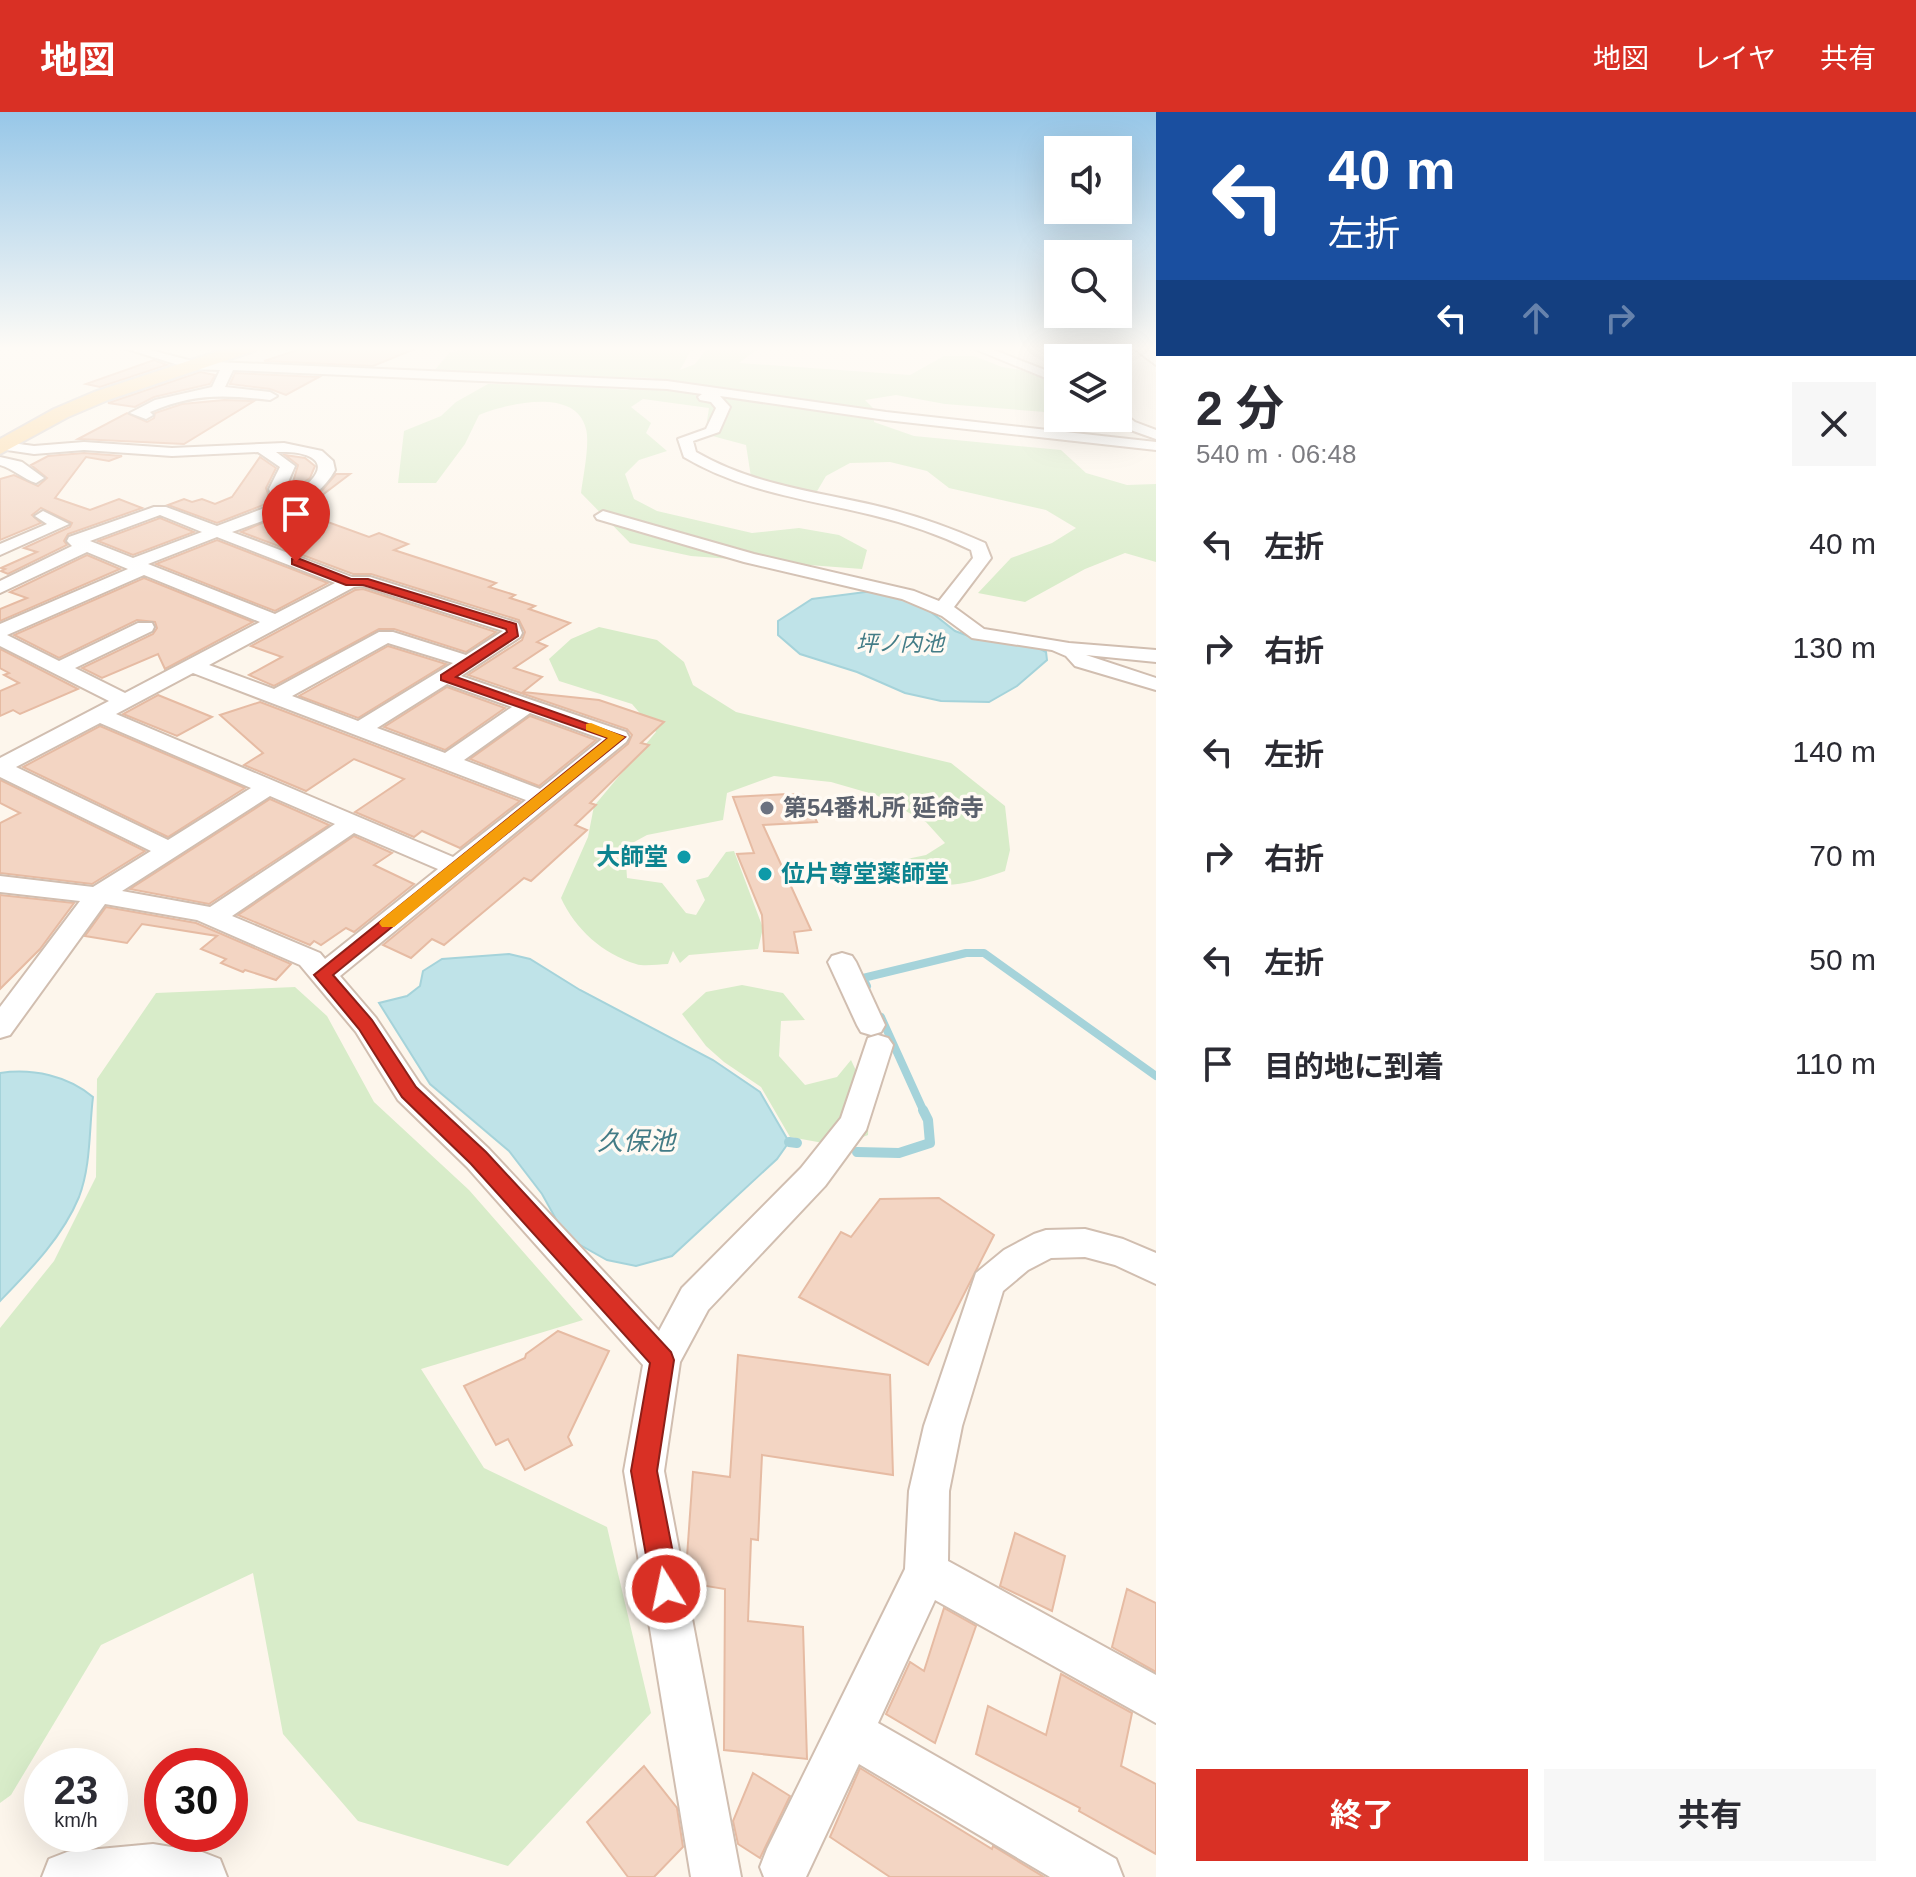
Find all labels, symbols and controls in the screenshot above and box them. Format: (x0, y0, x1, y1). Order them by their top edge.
text: 地図 (40, 39, 116, 81)
text: 地図 (1593, 43, 1649, 74)
text: レイヤ (1693, 43, 1776, 74)
text: 共有 (1820, 43, 1876, 74)
map controls (1044, 136, 1132, 432)
button: sound (1044, 136, 1132, 224)
text: 40 m (1328, 138, 1456, 201)
icon: left (1196, 144, 1300, 248)
text: 左折 (1328, 213, 1400, 254)
button: search (1044, 240, 1132, 328)
icon: left (1430, 296, 1474, 340)
icon: ahead (1514, 296, 1558, 340)
icon: right (1598, 296, 1642, 340)
button: layers (1044, 344, 1132, 432)
text: 2 分 (1196, 382, 1284, 435)
button: close (1792, 382, 1876, 466)
text: 540 m · 06:48 (1196, 439, 1356, 469)
pin (262, 480, 330, 562)
icon: arrive (274, 492, 318, 536)
icon: left (1196, 522, 1240, 566)
text: 40 m (1809, 527, 1876, 560)
text: 左折 (1264, 530, 1324, 563)
icon: right (1196, 626, 1240, 670)
water label: 坪ノ内池 (856, 631, 946, 656)
text: 130 m (1793, 631, 1876, 664)
text: 右折 (1264, 634, 1324, 667)
icon: left (1196, 730, 1240, 774)
text: 140 m (1793, 735, 1876, 768)
text: 左折 (1264, 738, 1324, 771)
place label: 第54番札所 延命寺 (783, 794, 984, 821)
marker: 第54番札所 延命寺 (758, 799, 776, 817)
icon: right (1196, 834, 1240, 878)
text: 70 m (1809, 839, 1876, 872)
text: 右折 (1264, 842, 1324, 875)
place label: 大師堂 (596, 843, 668, 870)
marker: 大師堂 (675, 848, 693, 866)
place label: 位片尊堂薬師堂 (781, 860, 949, 887)
marker: 位片尊堂薬師堂 (756, 865, 774, 883)
icon: left (1196, 938, 1240, 982)
text: 50 m (1809, 943, 1876, 976)
text: 左折 (1264, 946, 1324, 979)
icon: arrive (1196, 1042, 1240, 1086)
text: 110 m (1795, 1047, 1876, 1080)
text: 目的地に到着 (1264, 1050, 1444, 1083)
water label: 久保池 (597, 1126, 678, 1156)
position arrow (624, 1547, 708, 1631)
speed limit sign: 30 (144, 1748, 248, 1852)
text: 23 (54, 1768, 98, 1812)
button: 終了 (1196, 1769, 1528, 1861)
button: 共有 (1544, 1769, 1876, 1861)
text: km/h (54, 1809, 98, 1831)

